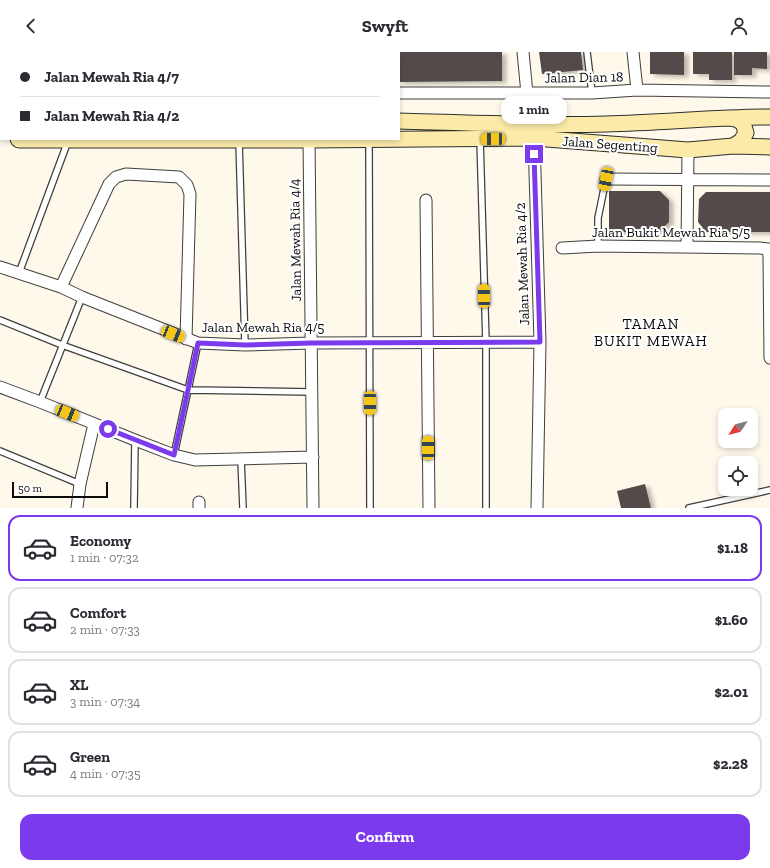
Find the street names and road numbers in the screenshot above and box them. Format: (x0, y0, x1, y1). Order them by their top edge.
street label: Jalan Dian 18 (544, 68, 624, 87)
street label: Jalan Segenting (562, 133, 659, 156)
street label: Jalan Mewah Ria 4/4 (286, 178, 305, 302)
street label: Jalan Mewah Ria 4/2 (512, 202, 533, 326)
street label: Jalan Bukit Mewah Ria 5/5 (592, 224, 750, 241)
street label: Jalan Mewah Ria 4/5 (202, 319, 325, 336)

